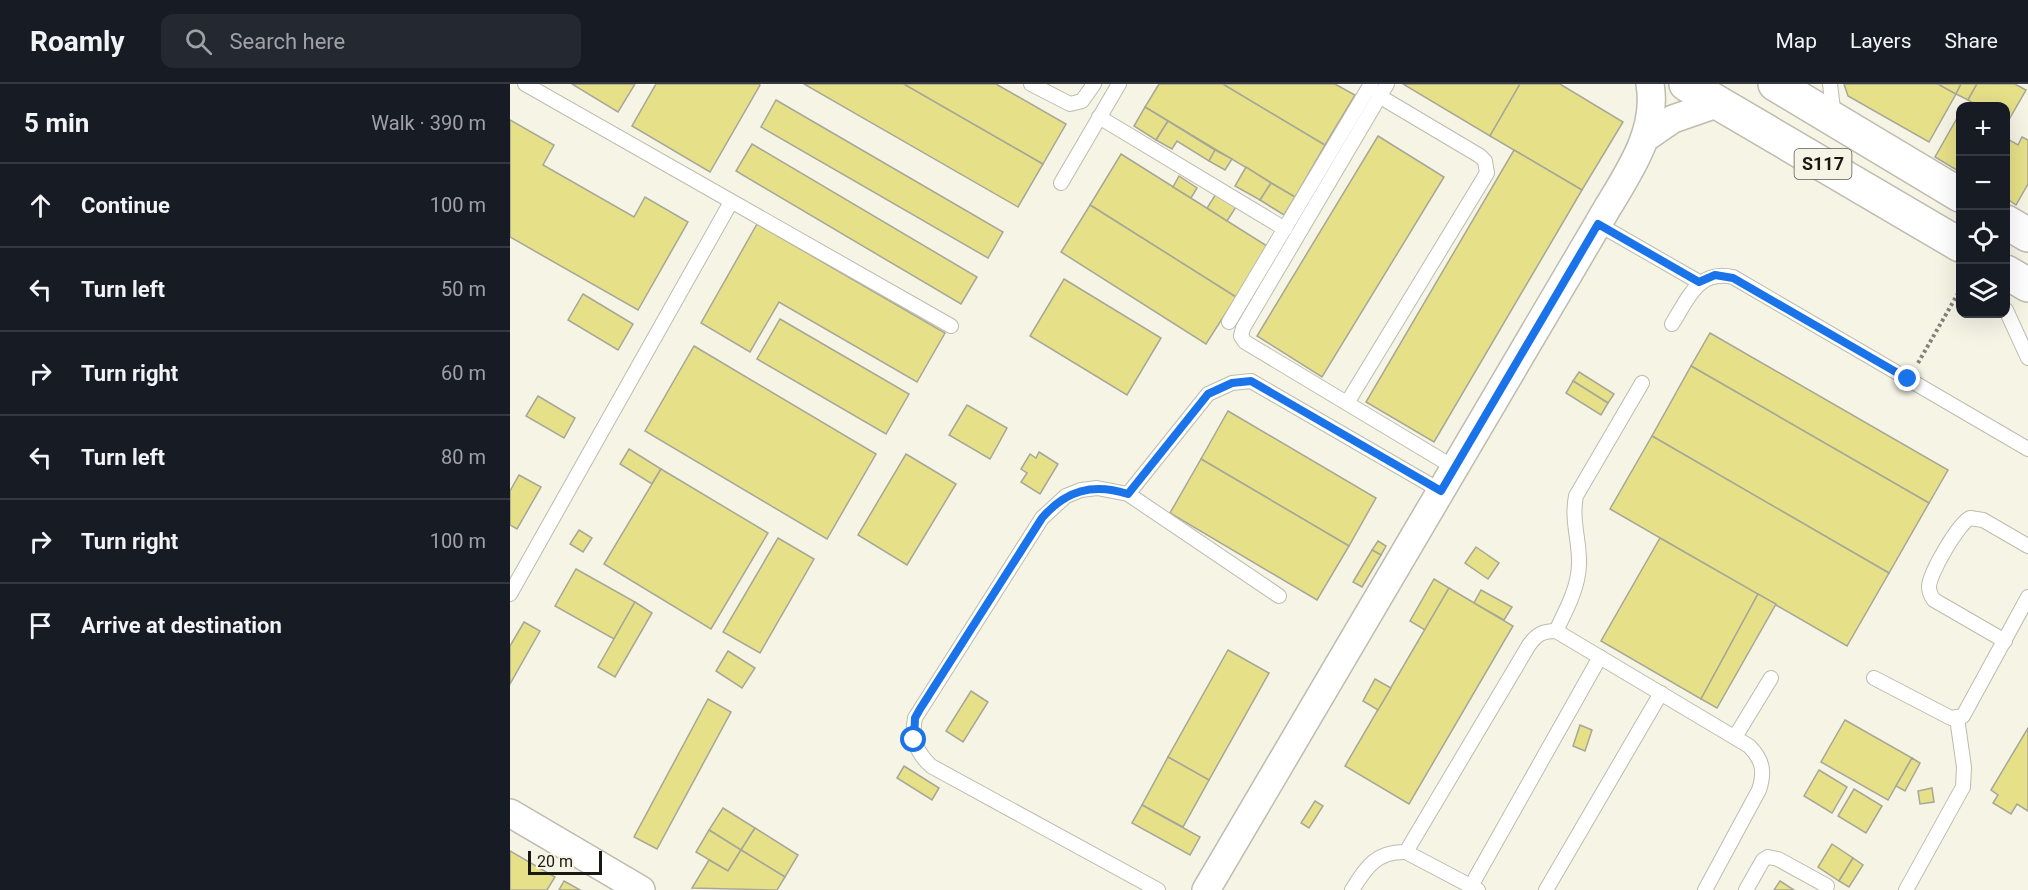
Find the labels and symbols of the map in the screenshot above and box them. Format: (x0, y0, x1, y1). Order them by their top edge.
road number: S117 (1794, 149, 1852, 179)
route end (1894, 365, 1920, 391)
route start (900, 726, 926, 752)
scale bar (528, 848, 602, 876)

